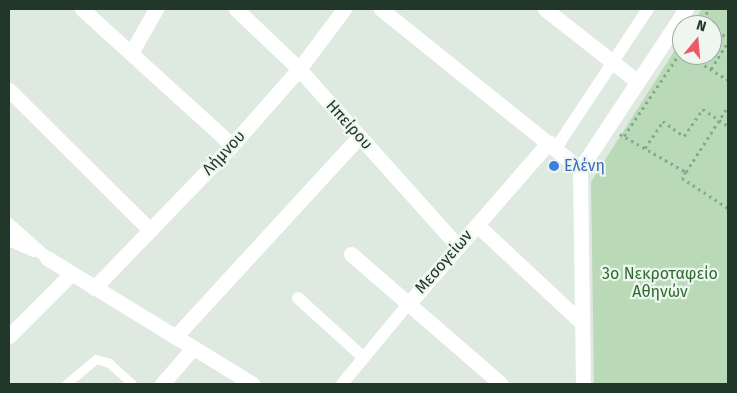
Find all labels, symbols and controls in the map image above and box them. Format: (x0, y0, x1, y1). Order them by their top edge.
north arrow (672, 15, 722, 65)
text: N (694, 17, 708, 36)
street label: Ηπείρου (322, 96, 376, 154)
street label: Λήμνου (199, 127, 249, 179)
place label: Ελένη (564, 156, 605, 176)
marker: Ελένη (548, 160, 560, 172)
street label: Μεσογείων (411, 226, 477, 298)
park label: 3ο Νεκροταφείο Αθηνών (602, 264, 718, 302)

